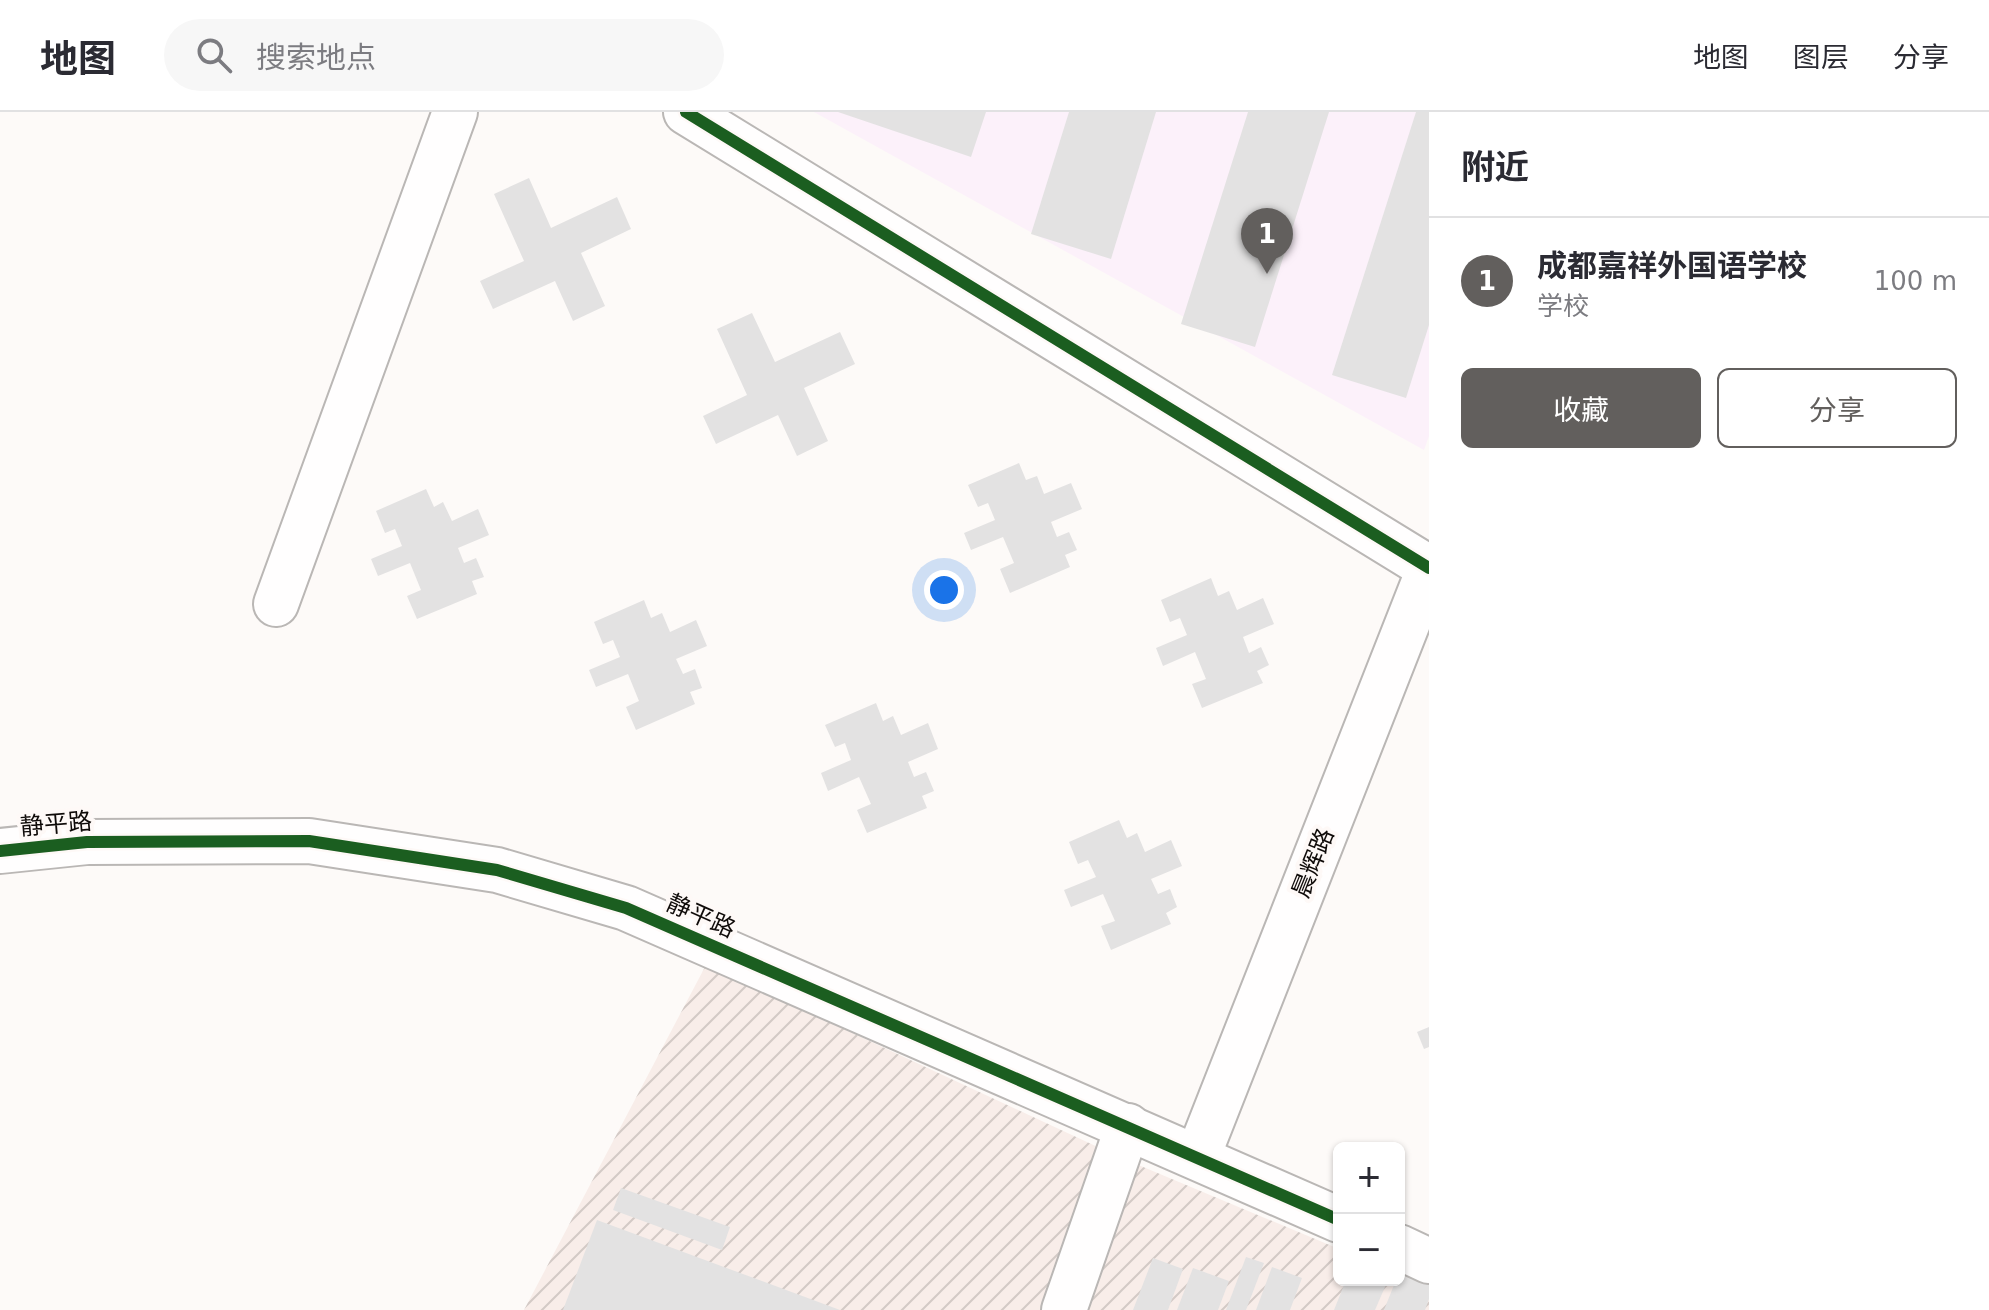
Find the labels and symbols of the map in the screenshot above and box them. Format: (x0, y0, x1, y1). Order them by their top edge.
pin: 1 (1241, 208, 1293, 274)
your location (924, 570, 964, 610)
street label: 静平路 (19, 807, 93, 841)
street label: 晨辉路 (1287, 824, 1339, 902)
street label: 静平路 (662, 889, 740, 943)

